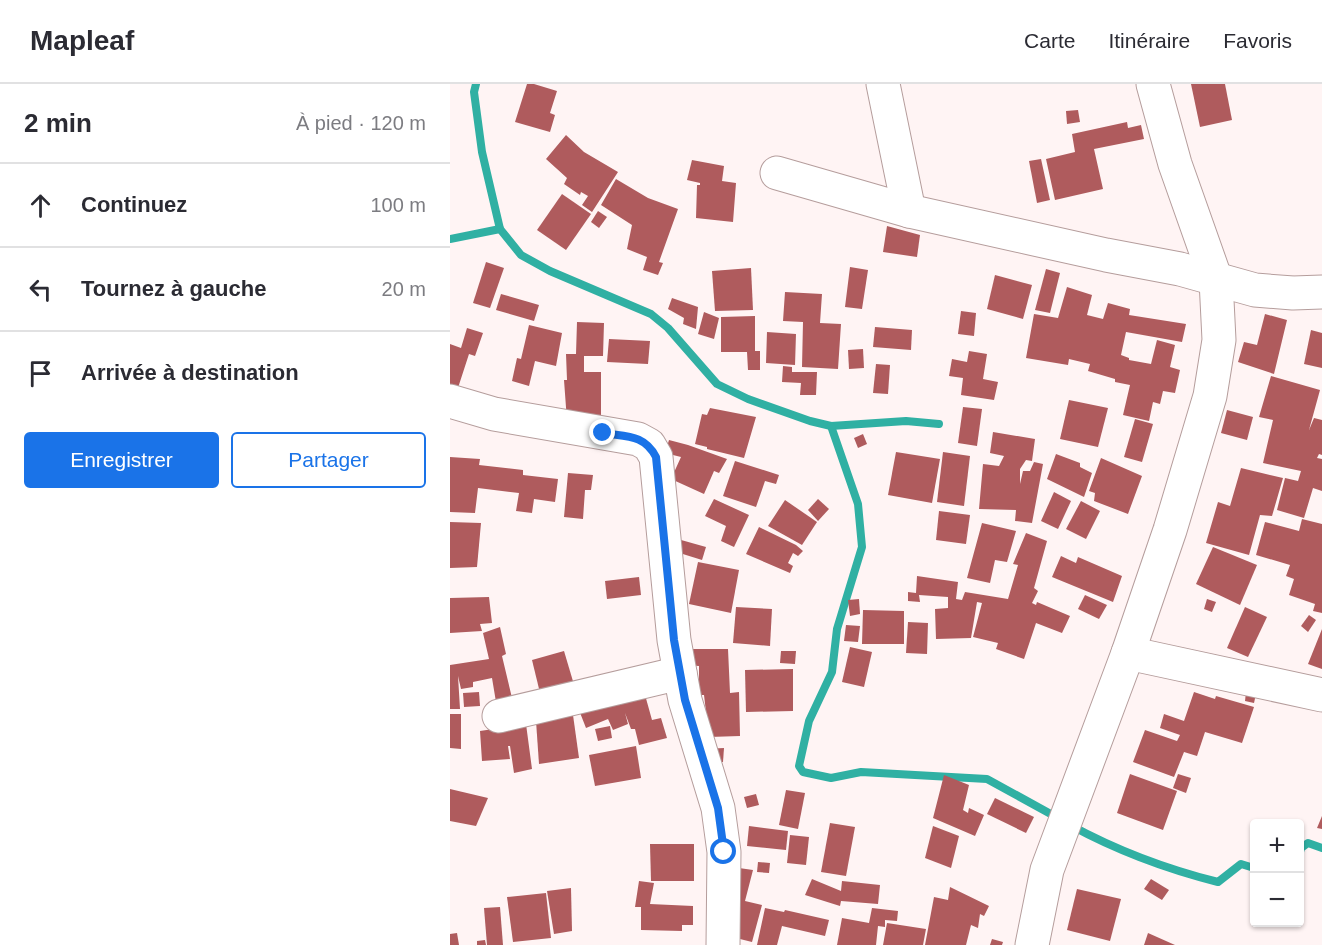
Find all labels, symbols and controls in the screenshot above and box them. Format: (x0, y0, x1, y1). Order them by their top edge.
text: Mapleaf (30, 25, 134, 56)
text: Carte (1024, 29, 1075, 52)
text: Itinéraire (1108, 29, 1190, 52)
text: Favoris (1223, 29, 1292, 52)
text: 2 min (24, 108, 92, 138)
text: À pied · 120 m (296, 112, 426, 134)
icon: ahead (24, 189, 57, 222)
text: Continuez (81, 192, 187, 217)
text: 100 m (370, 194, 426, 216)
icon: left (24, 273, 57, 306)
text: Tournez à gauche (81, 276, 266, 301)
text: 20 m (382, 278, 426, 300)
icon: arrive (24, 357, 57, 390)
text: Arrivée à destination (81, 360, 299, 385)
route end (589, 419, 615, 445)
button: Enregistrer (24, 432, 219, 488)
button: Partager (231, 432, 426, 488)
map controls (1250, 819, 1304, 927)
button: + (1250, 819, 1304, 873)
route start (710, 838, 736, 864)
button: − (1250, 873, 1304, 927)

